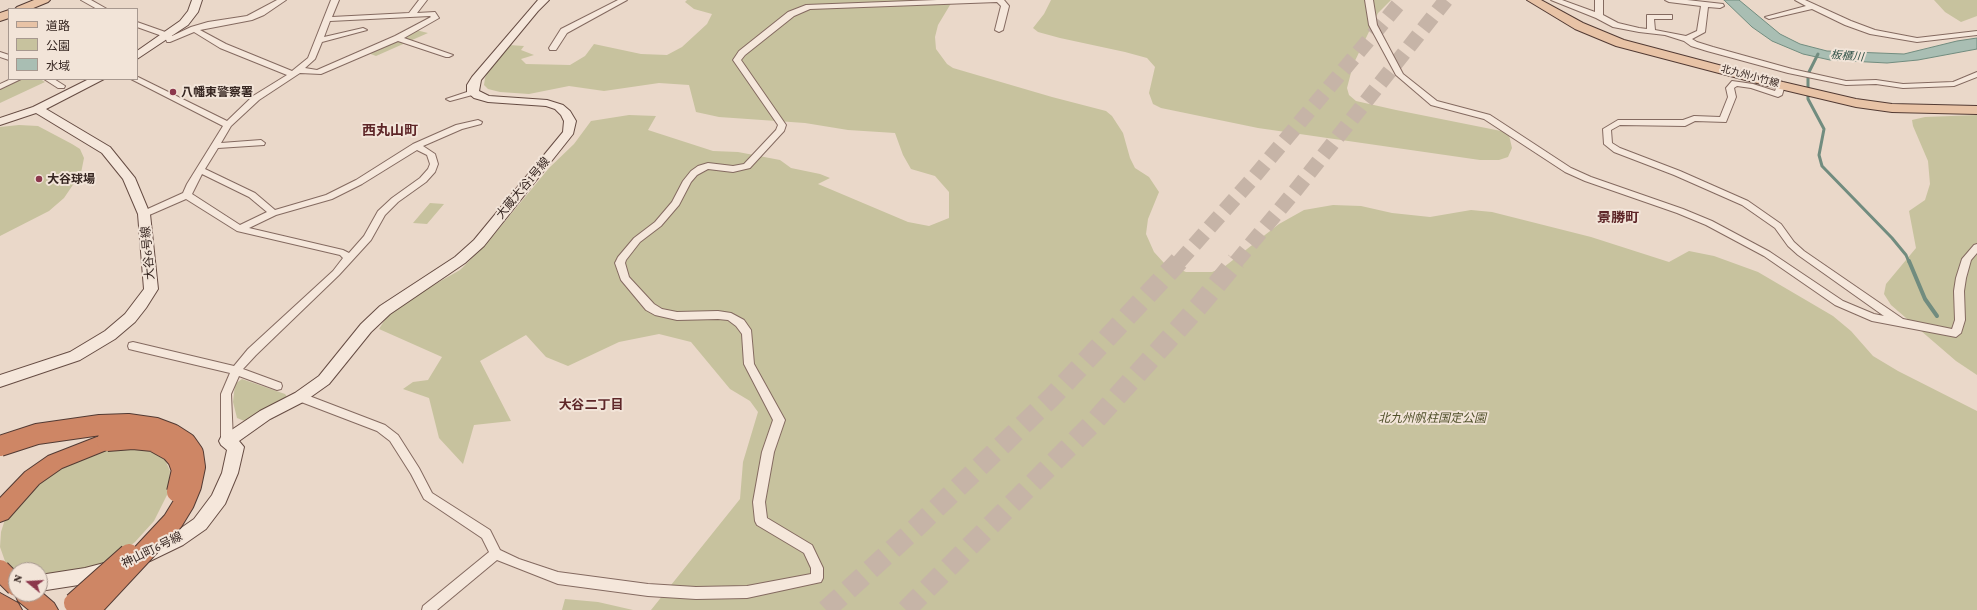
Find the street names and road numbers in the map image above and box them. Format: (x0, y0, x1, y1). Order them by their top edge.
street label: 北九州小竹線 (1719, 62, 1781, 90)
street label: 大蔵大谷1号線 (493, 154, 553, 222)
street label: 大谷6号線 (138, 225, 158, 281)
street label: 神山町6号線 (119, 529, 185, 571)

